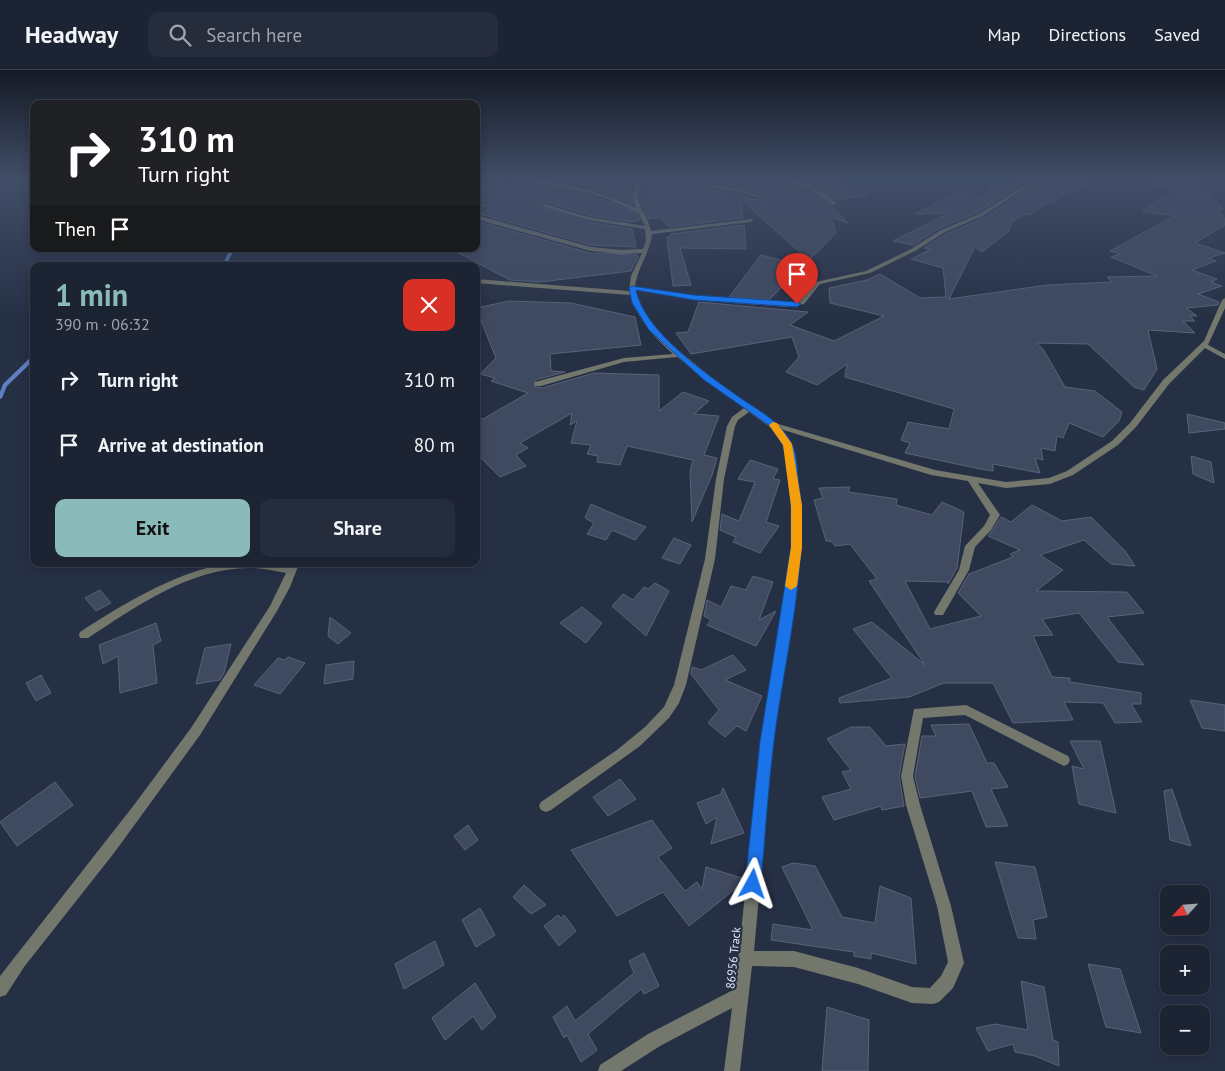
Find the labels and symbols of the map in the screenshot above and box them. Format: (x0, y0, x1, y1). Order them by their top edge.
pin (776, 253, 818, 304)
position arrow (726, 857, 778, 909)
north arrow (1160, 885, 1210, 935)
street label: 86956 Track (722, 926, 744, 990)

